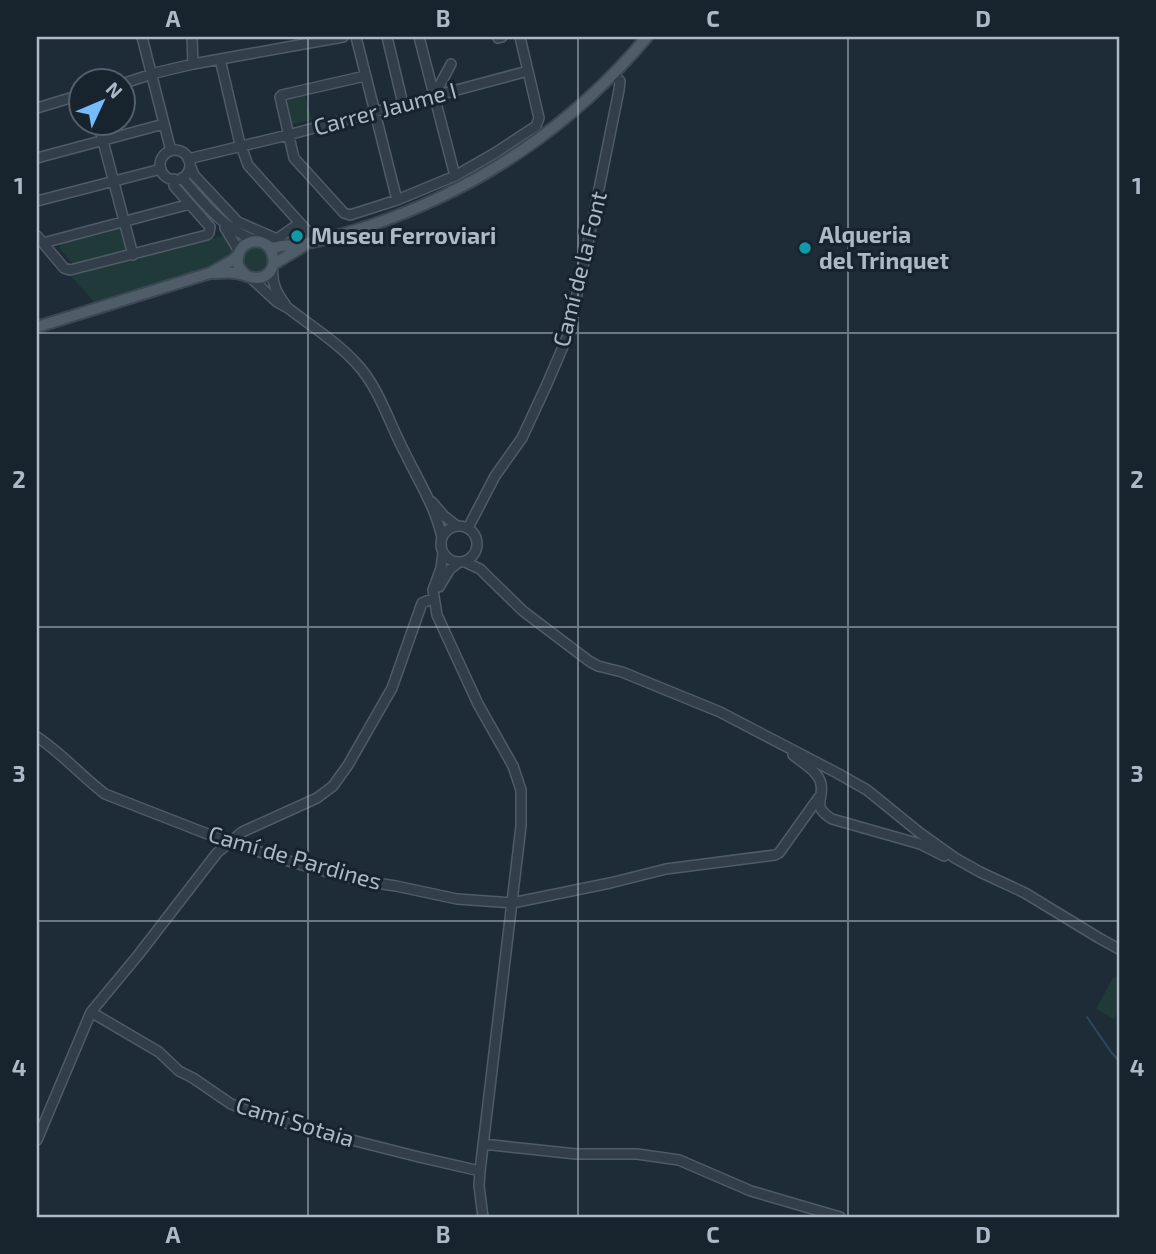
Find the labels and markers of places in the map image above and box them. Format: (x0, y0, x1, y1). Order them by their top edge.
place label: Alqueria del Trinquet (819, 220, 949, 274)
place label: Museu Ferroviari (311, 221, 496, 249)
marker: Museu Ferroviari (289, 228, 305, 244)
marker: Alqueria del Trinquet (797, 240, 813, 256)

